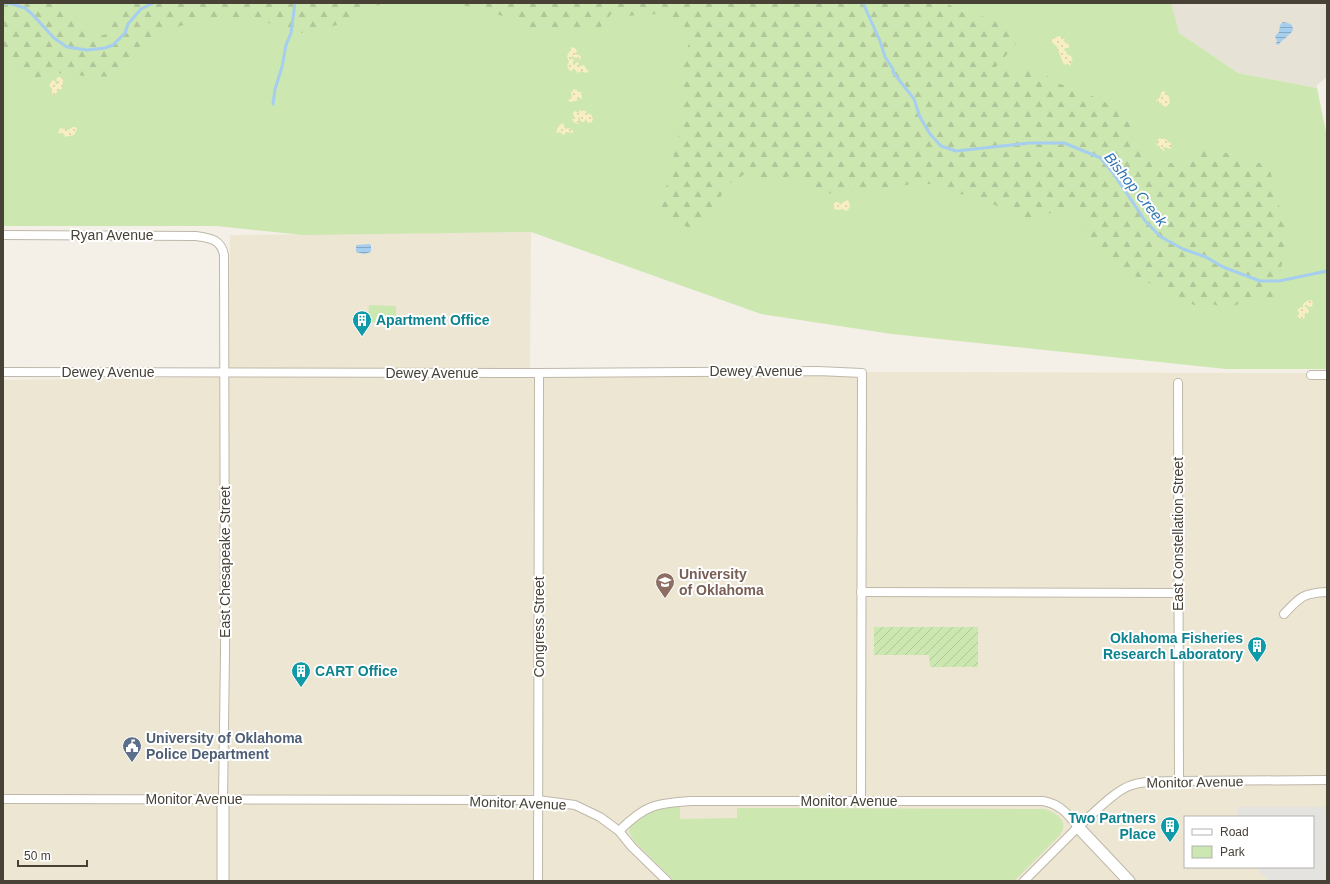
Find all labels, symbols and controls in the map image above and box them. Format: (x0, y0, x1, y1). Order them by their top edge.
water label: Bishop Creek (1101, 149, 1172, 231)
street label: Ryan Avenue (70, 227, 154, 243)
building icon: Apartment Office (351, 309, 373, 337)
place label: Apartment Office (376, 312, 490, 328)
street label: Dewey Avenue (709, 363, 803, 379)
street label: Dewey Avenue (61, 364, 155, 380)
street label: Dewey Avenue (385, 365, 479, 381)
street label: East Constellation Street (1170, 457, 1186, 611)
street label: East Chesapeake Street (217, 486, 233, 638)
place label: University of Oklahoma (679, 566, 764, 598)
school or university icon: University of Oklahoma (654, 571, 676, 599)
street label: Congress Street (531, 576, 547, 678)
place label: Oklahoma Fisheries Research Laboratory (1103, 630, 1243, 662)
building icon: Oklahoma Fisheries Research Laboratory (1246, 635, 1268, 663)
building icon: CART Office (290, 660, 312, 688)
place label: CART Office (315, 663, 398, 679)
place label: University of Oklahoma Police Department (146, 730, 303, 762)
public building icon: University of Oklahoma Police Department (121, 735, 143, 763)
street label: Monitor Avenue (1146, 773, 1244, 791)
street label: Monitor Avenue (145, 791, 243, 807)
street label: Monitor Avenue (469, 793, 567, 813)
street label: Monitor Avenue (800, 793, 898, 809)
place label: Two Partners Place (1068, 810, 1156, 842)
building icon: Two Partners Place (1159, 815, 1181, 843)
legend (1184, 816, 1314, 868)
text: Road (1220, 825, 1249, 839)
scale bar (18, 842, 87, 868)
text: Park (1220, 845, 1246, 859)
text: 50 m (24, 849, 51, 863)

